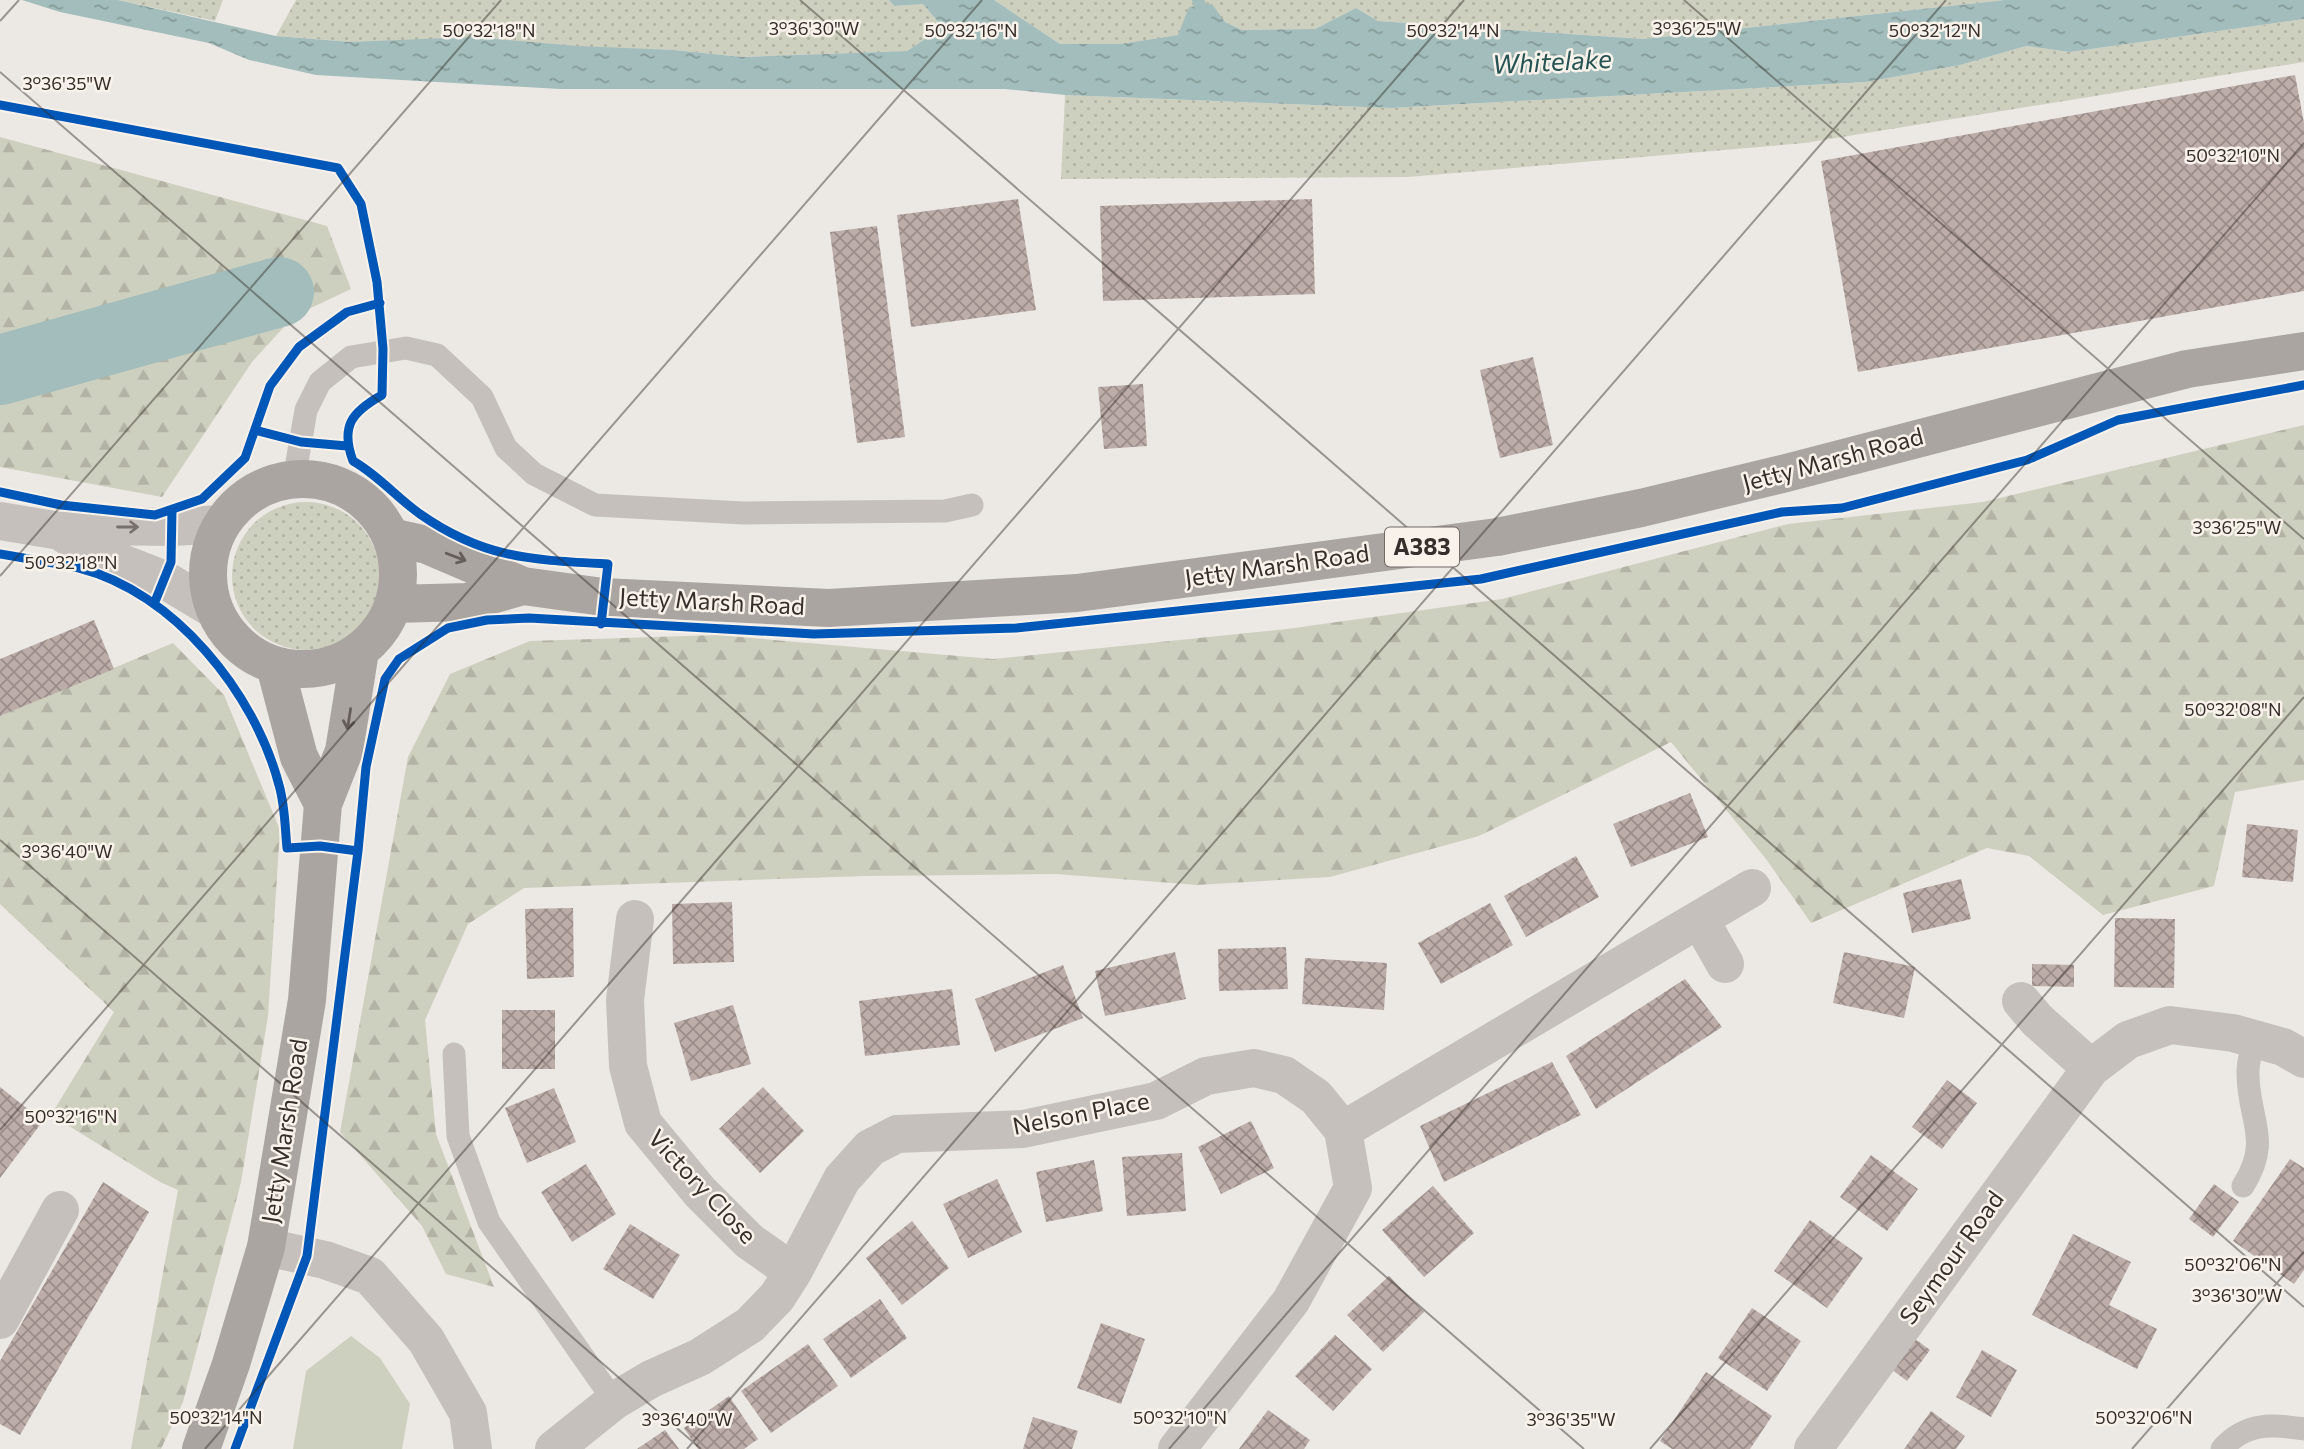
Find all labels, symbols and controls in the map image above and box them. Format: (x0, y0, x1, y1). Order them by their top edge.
text: 3°36'30"W (769, 17, 859, 39)
text: 3°36'25"W (1653, 17, 1741, 39)
text: 50°32'18"N (442, 19, 536, 41)
text: 50°32'16"N (924, 19, 1018, 41)
text: 50°32'14"N (1406, 19, 1500, 41)
text: 50°32'12"N (1889, 19, 1981, 41)
water label: Whitelake (1491, 42, 1613, 79)
text: 3°36'35"W (22, 72, 112, 94)
text: 50°32'10"N (2186, 144, 2280, 166)
street label: Jetty Marsh Road (1739, 420, 1926, 497)
text: 3°36'25"W (2193, 516, 2281, 538)
one-way arrow (116, 521, 139, 534)
road number: A383 (1385, 527, 1459, 566)
street label: Jetty Marsh Road (1183, 537, 1371, 592)
text: 50°32'18"N (24, 551, 118, 573)
one-way arrow (445, 551, 467, 564)
street label: Jetty Marsh Road (618, 581, 806, 620)
text: 50°32'08"N (2184, 698, 2282, 720)
one-way arrow (342, 707, 355, 730)
text: 3°36'40"W (21, 840, 113, 862)
street label: Jetty Marsh Road (255, 1037, 312, 1225)
street label: Nelson Place (1010, 1085, 1152, 1140)
text: 50°32'16"N (24, 1105, 118, 1127)
street label: Victory Close (643, 1123, 763, 1249)
street label: Seymour Road (1893, 1185, 2009, 1329)
text: 50°32'06"N (2184, 1253, 2282, 1275)
text: 3°36'30"W (2192, 1284, 2282, 1306)
text: 50°32'14"N (169, 1406, 263, 1428)
text: 50°32'10"N (1133, 1406, 1227, 1428)
text: 50°32'06"N (2095, 1406, 2193, 1428)
text: 3°36'40"W (641, 1408, 733, 1430)
text: 3°36'35"W (1526, 1408, 1616, 1430)

